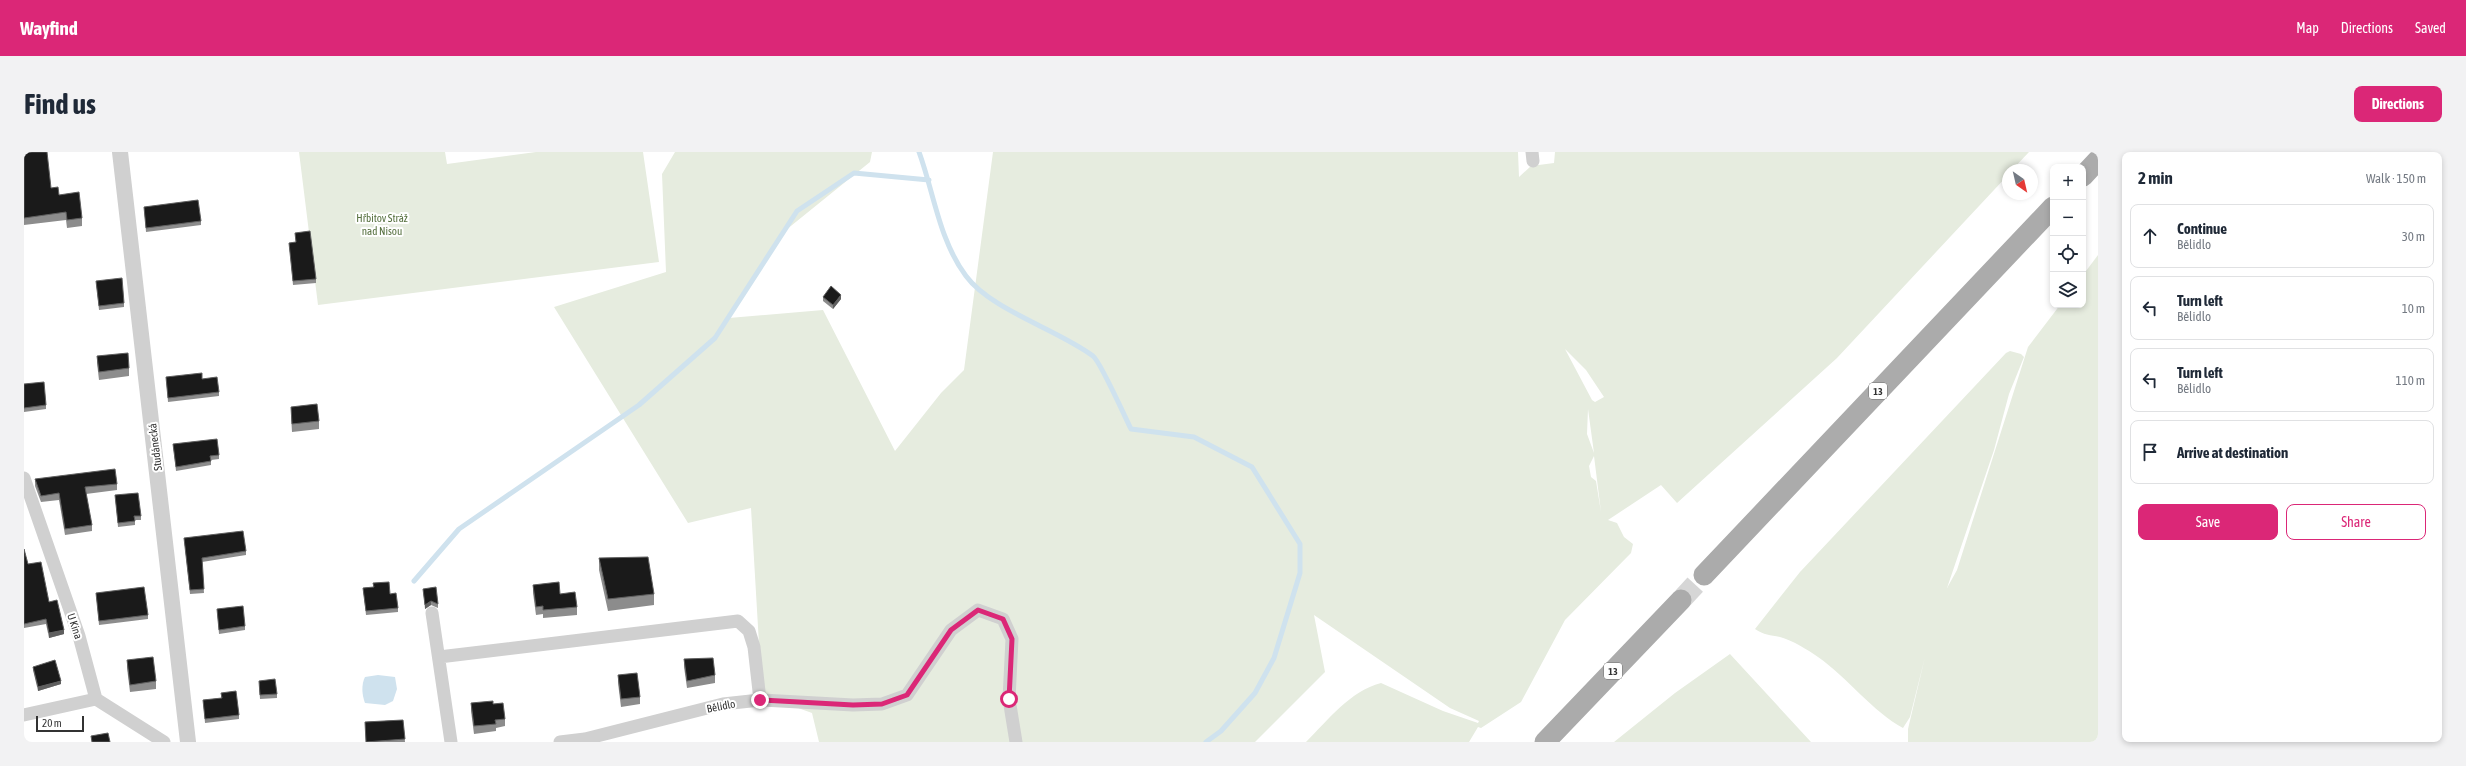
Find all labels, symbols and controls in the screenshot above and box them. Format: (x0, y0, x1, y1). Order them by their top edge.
text: Wayfind (20, 17, 78, 39)
text: Map (2296, 20, 2319, 36)
text: Directions (2341, 20, 2393, 36)
text: Saved (2415, 20, 2446, 36)
button: Directions (2354, 86, 2442, 122)
text: Find us (24, 88, 96, 120)
north arrow (2002, 164, 2038, 200)
map controls (2050, 164, 2086, 308)
button: + (2050, 164, 2086, 200)
text: 2 min (2138, 168, 2173, 188)
text: Walk · 150 m (2366, 171, 2426, 186)
button: − (2050, 200, 2086, 236)
park label: Hřbitov Stráž nad Nisou (356, 212, 408, 237)
text: Continue (2177, 220, 2227, 237)
icon: ahead (2139, 225, 2161, 247)
text: 30 m (2402, 229, 2425, 244)
button: locate (2050, 236, 2086, 272)
text: Bělidlo (2177, 237, 2211, 252)
button: layers (2050, 272, 2086, 308)
text: Turn left (2177, 292, 2223, 309)
icon: left (2139, 297, 2161, 319)
text: 10 m (2402, 301, 2425, 316)
text: Bělidlo (2177, 309, 2211, 324)
text: Turn left (2177, 364, 2223, 381)
icon: left (2139, 369, 2161, 391)
text: 110 m (2396, 373, 2425, 388)
text: Bělidlo (2177, 381, 2211, 396)
road number: 13 (1869, 383, 1887, 399)
street label: Studánecká (146, 423, 164, 471)
icon: arrive (2139, 441, 2161, 463)
text: Arrive at destination (2177, 444, 2288, 461)
button: Save (2138, 504, 2278, 540)
button: Share (2286, 504, 2426, 540)
street label: U Kina (65, 612, 85, 640)
road number: 13 (1604, 663, 1622, 679)
route start (1000, 690, 1018, 708)
route end (751, 691, 769, 709)
street label: Bělidlo (706, 697, 736, 715)
scale bar (36, 714, 84, 733)
text: 20 m (42, 717, 62, 729)

